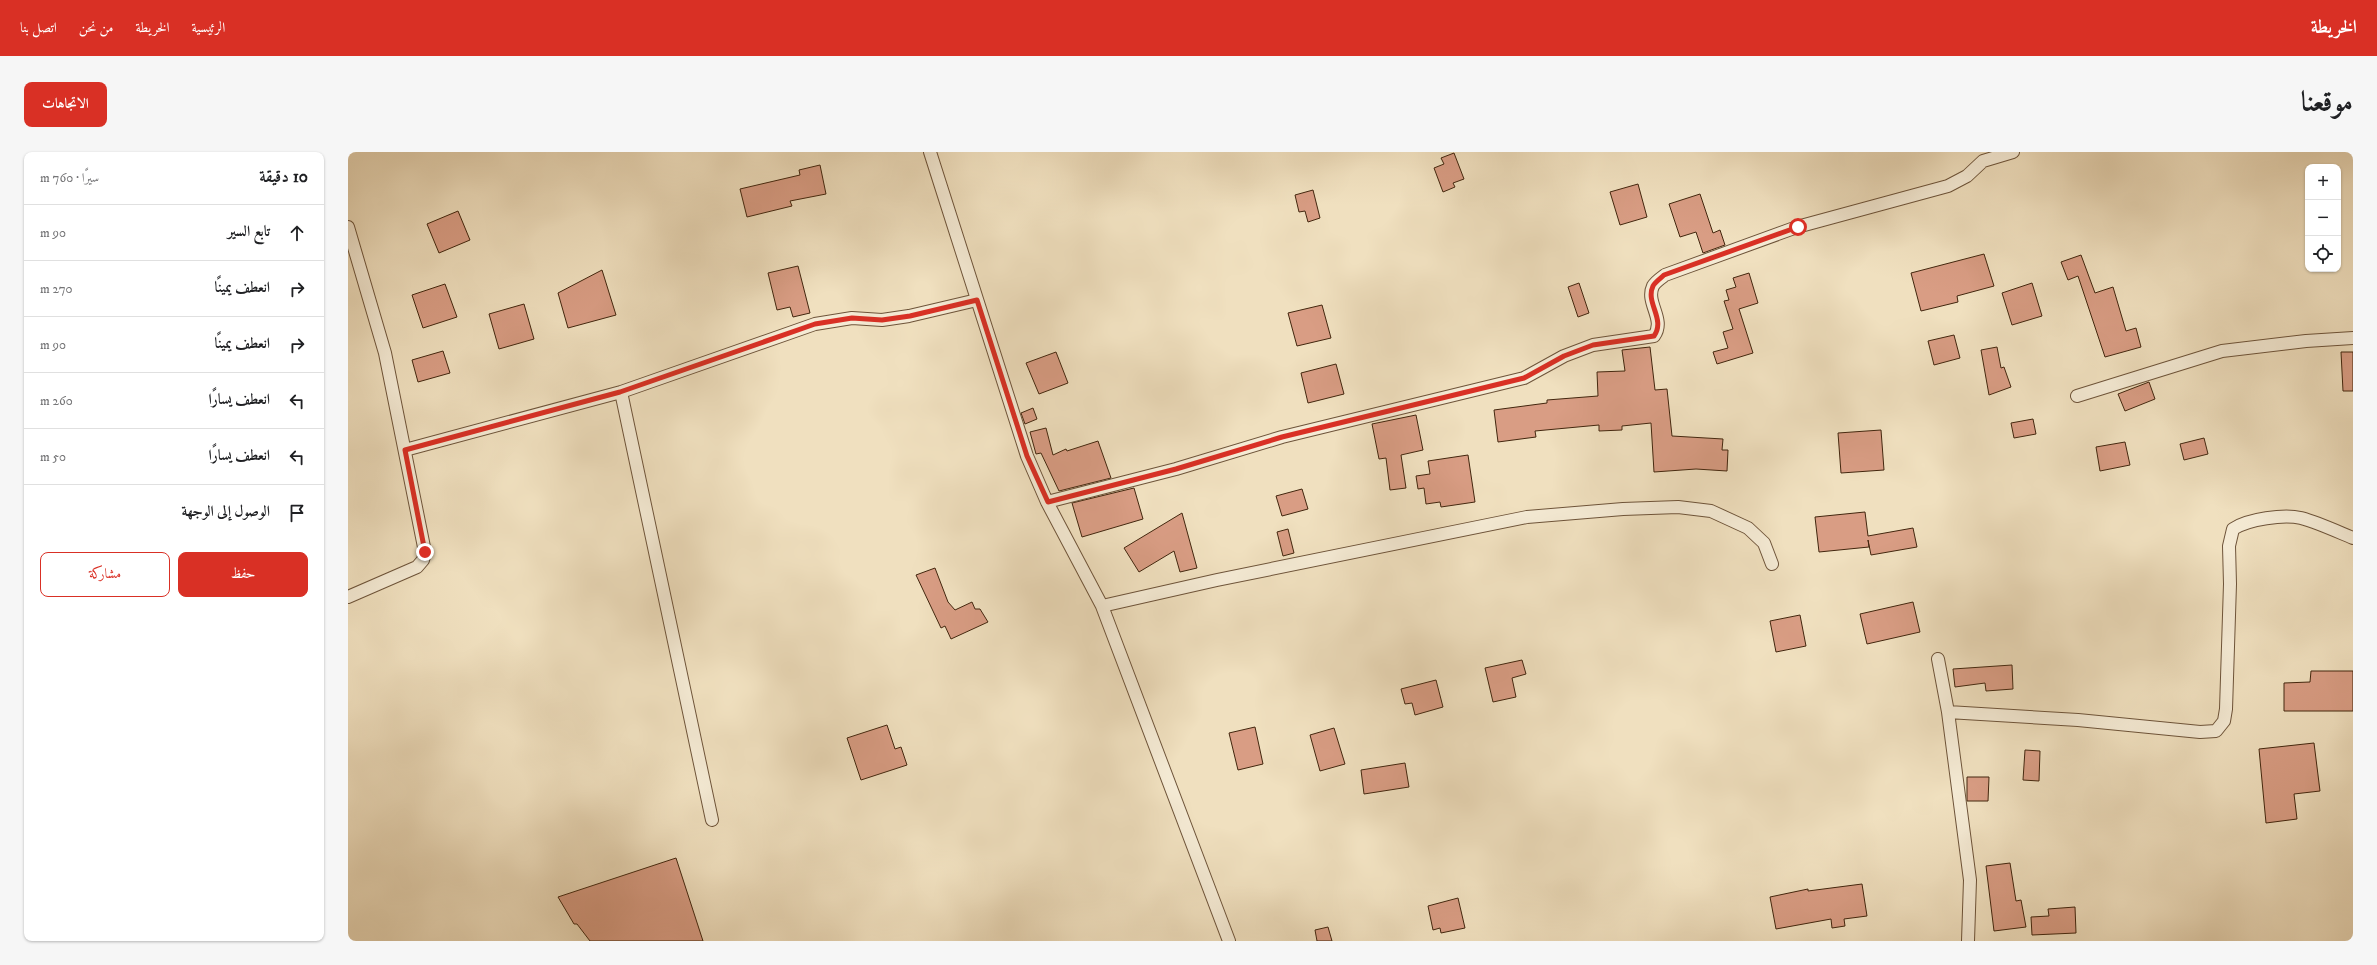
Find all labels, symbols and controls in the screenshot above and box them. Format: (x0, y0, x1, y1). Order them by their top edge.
text: الخريطة (2311, 16, 2357, 39)
text: اتصل بنا (20, 19, 57, 37)
text: من نحن (79, 19, 114, 37)
text: الخريطة (136, 19, 170, 37)
text: الرئيسية (192, 19, 225, 37)
button: الاتجاهات (24, 82, 107, 127)
text: موقعنا (2301, 85, 2353, 120)
map controls (2305, 164, 2341, 272)
button: + (2305, 164, 2341, 200)
text: 10 دقيقة (259, 166, 308, 188)
text: سيرًا · 760 m (40, 170, 99, 186)
button: − (2305, 200, 2341, 236)
route start (1789, 218, 1807, 236)
text: تابع السير (228, 222, 270, 241)
icon: ahead (286, 222, 308, 244)
text: 90 m (40, 225, 66, 241)
button: locate (2305, 236, 2341, 272)
text: انعطف يمينًا (215, 278, 270, 297)
icon: right (286, 278, 308, 300)
text: 270 m (40, 281, 73, 297)
text: انعطف يمينًا (215, 334, 270, 353)
icon: right (286, 334, 308, 356)
text: 90 m (40, 337, 66, 353)
text: انعطف يسارًا (209, 390, 270, 409)
icon: left (286, 390, 308, 412)
text: 260 m (40, 393, 73, 409)
text: انعطف يسارًا (209, 446, 270, 465)
icon: left (286, 446, 308, 468)
text: 50 m (40, 449, 66, 465)
text: الوصول إلى الوجهة (181, 502, 270, 521)
icon: arrive (286, 502, 308, 524)
route end (416, 543, 434, 561)
button: مشاركة (40, 552, 170, 597)
button: حفظ (178, 552, 308, 597)

